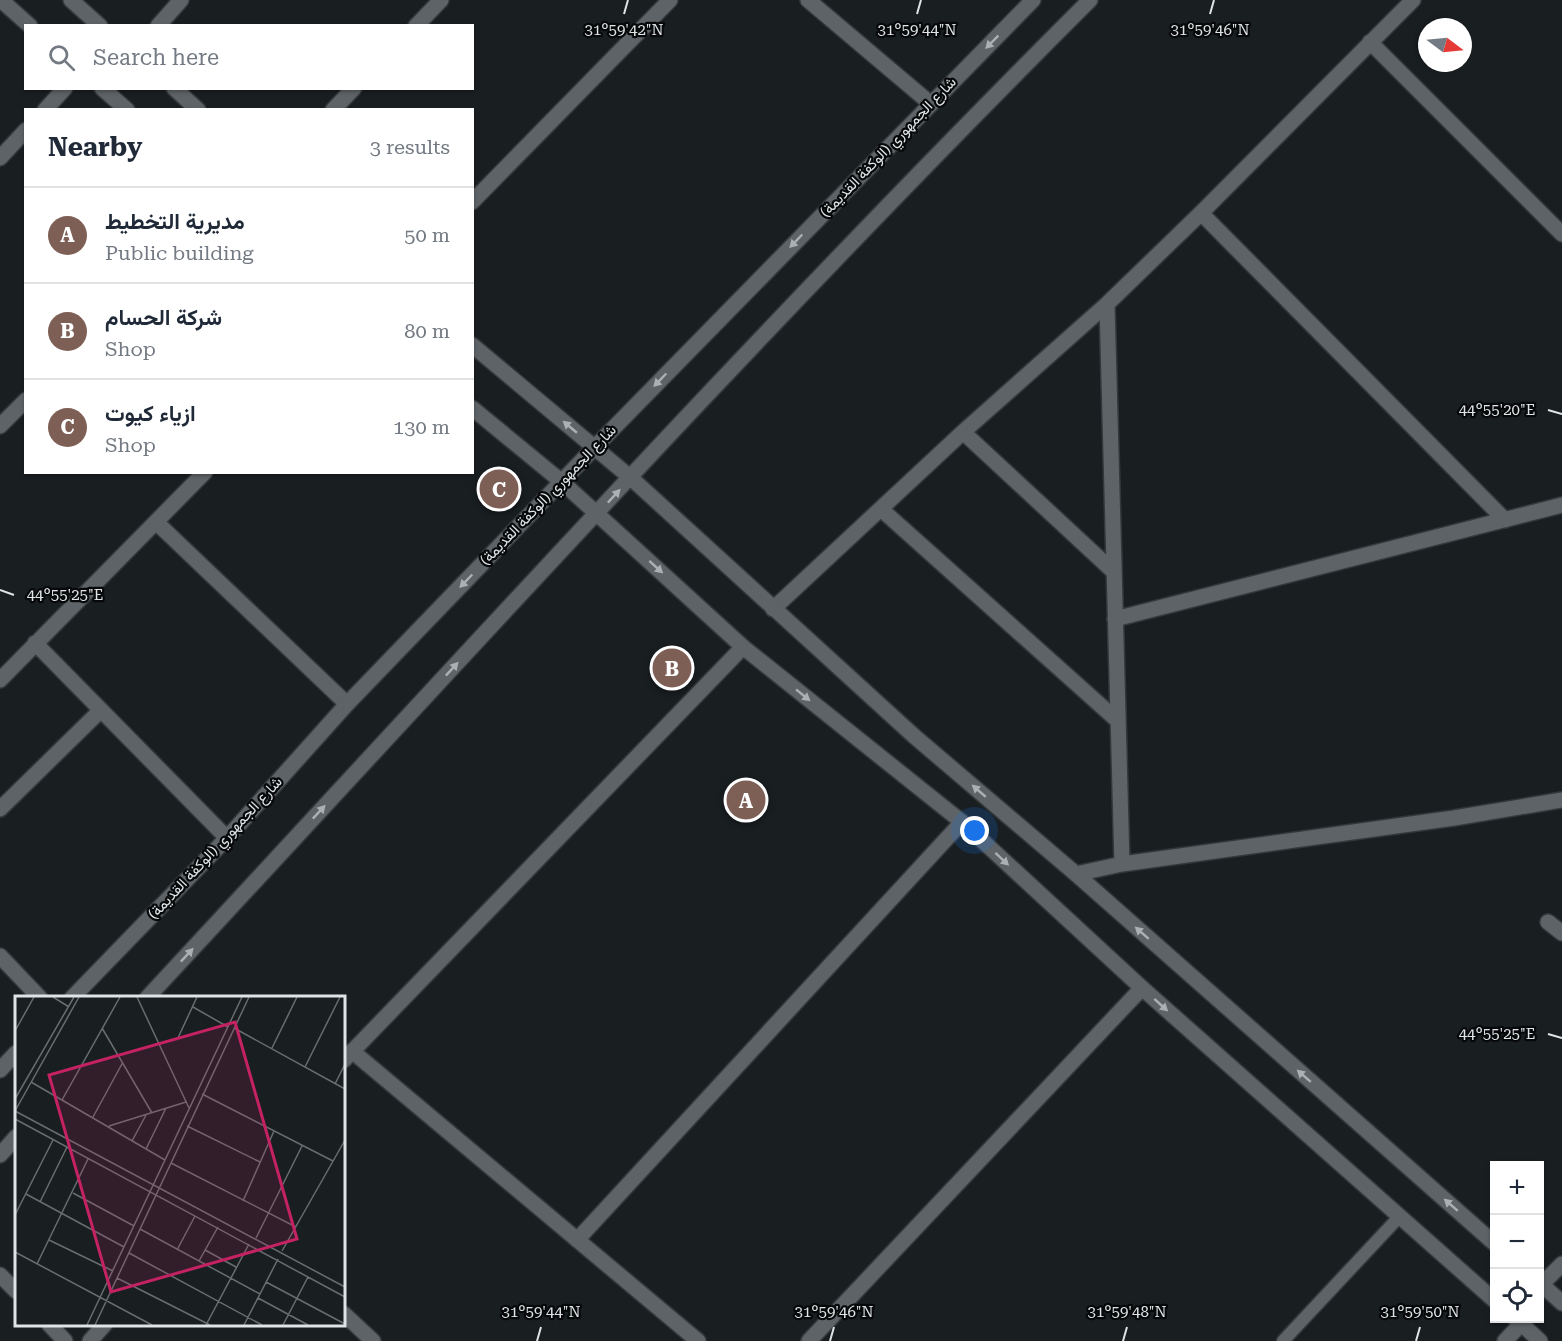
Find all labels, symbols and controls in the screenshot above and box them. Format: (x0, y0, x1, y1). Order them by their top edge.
north arrow (1418, 18, 1472, 72)
text: 31°59'42"N (584, 21, 664, 39)
text: 31°59'44"N (877, 21, 957, 39)
text: 31°59'46"N (1170, 21, 1250, 39)
search box (24, 24, 474, 90)
one-way arrow (985, 34, 999, 49)
icon: search (45, 41, 78, 74)
text: Search here (93, 45, 219, 70)
street label: شارع الجمهوري (الوكفة القديمة) (816, 73, 963, 224)
text: Nearby (48, 132, 142, 162)
text: 3 results (370, 135, 450, 159)
text: مديرية التخطيط (105, 209, 245, 234)
text: A (60, 223, 75, 247)
text: 50 m (404, 223, 450, 247)
one-way arrow (790, 233, 804, 247)
text: Public building (105, 241, 254, 265)
text: شركة الحسام (105, 305, 222, 330)
text: B (60, 319, 75, 343)
text: 80 m (404, 319, 450, 343)
text: Shop (105, 337, 156, 361)
one-way arrow (653, 372, 667, 387)
text: ازياء كيوت (105, 401, 196, 426)
text: 44°55'20"E (1459, 401, 1535, 419)
text: C (61, 415, 75, 439)
text: 130 m (393, 415, 450, 439)
street label: شارع الجمهوري (الوكفة القديمة) (476, 421, 623, 572)
one-way arrow (563, 421, 578, 434)
text: Shop (105, 433, 156, 457)
pin: C (480, 466, 518, 512)
one-way arrow (607, 488, 621, 503)
one-way arrow (648, 560, 663, 574)
one-way arrow (459, 573, 473, 588)
text: 44°55'25"E (27, 586, 103, 604)
pin: B (652, 646, 692, 690)
one-way arrow (445, 662, 459, 677)
one-way arrow (795, 688, 811, 701)
street label: شارع الجمهوري (الوكفة القديمة) (144, 773, 289, 926)
pin: A (726, 778, 766, 822)
one-way arrow (971, 785, 987, 798)
one-way arrow (312, 805, 326, 819)
your location (960, 816, 989, 845)
one-way arrow (994, 852, 1009, 865)
one-way arrow (1135, 927, 1150, 940)
one-way arrow (179, 948, 193, 962)
inset map (15, 996, 345, 1326)
one-way arrow (1154, 998, 1169, 1012)
text: 44°55'25"E (1459, 1025, 1535, 1043)
one-way arrow (1297, 1070, 1312, 1083)
map controls (1490, 1161, 1544, 1323)
button: + (1490, 1161, 1544, 1215)
one-way arrow (1443, 1198, 1458, 1211)
button: − (1490, 1215, 1544, 1269)
button: locate (1490, 1269, 1544, 1323)
text: 31°59'44"N (501, 1303, 581, 1321)
text: 31°59'46"N (794, 1303, 874, 1321)
text: 31°59'48"N (1087, 1303, 1167, 1321)
text: 31°59'50"N (1380, 1303, 1460, 1321)

